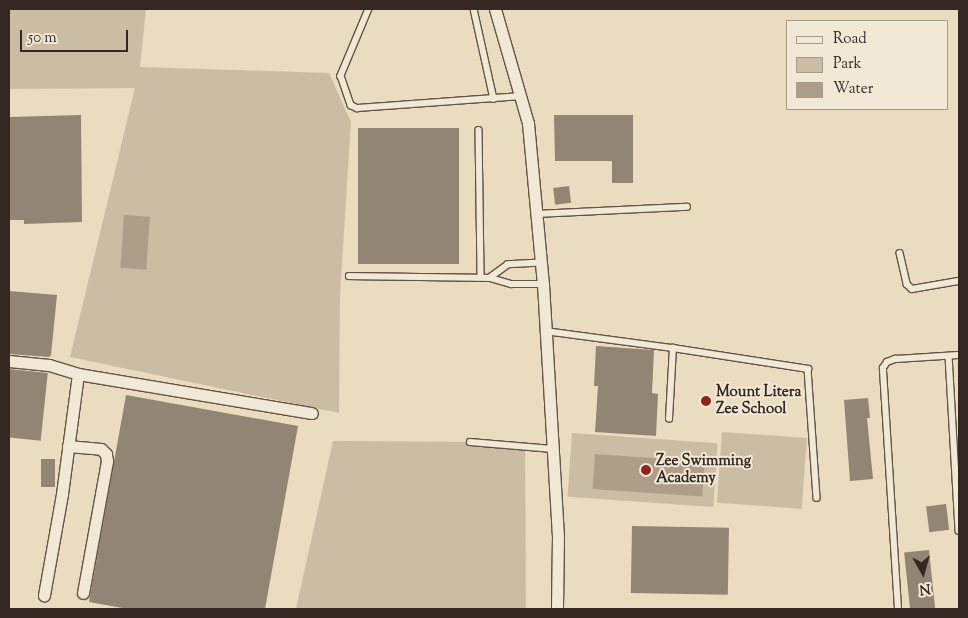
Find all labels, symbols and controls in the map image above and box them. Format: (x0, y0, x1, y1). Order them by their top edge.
scale bar (22, 20, 130, 52)
legend (786, 20, 948, 110)
text: 50 m (28, 28, 57, 49)
text: Road (833, 29, 867, 50)
text: Park (833, 54, 862, 75)
text: Water (833, 79, 873, 100)
place label: Mount Litera Zee School (716, 383, 801, 418)
marker: Mount Litera Zee School (700, 395, 712, 407)
place label: Zee Swimming Academy (656, 452, 751, 487)
marker: Zee Swimming Academy (640, 464, 652, 476)
north arrow (898, 548, 948, 598)
text: N (918, 577, 932, 598)

